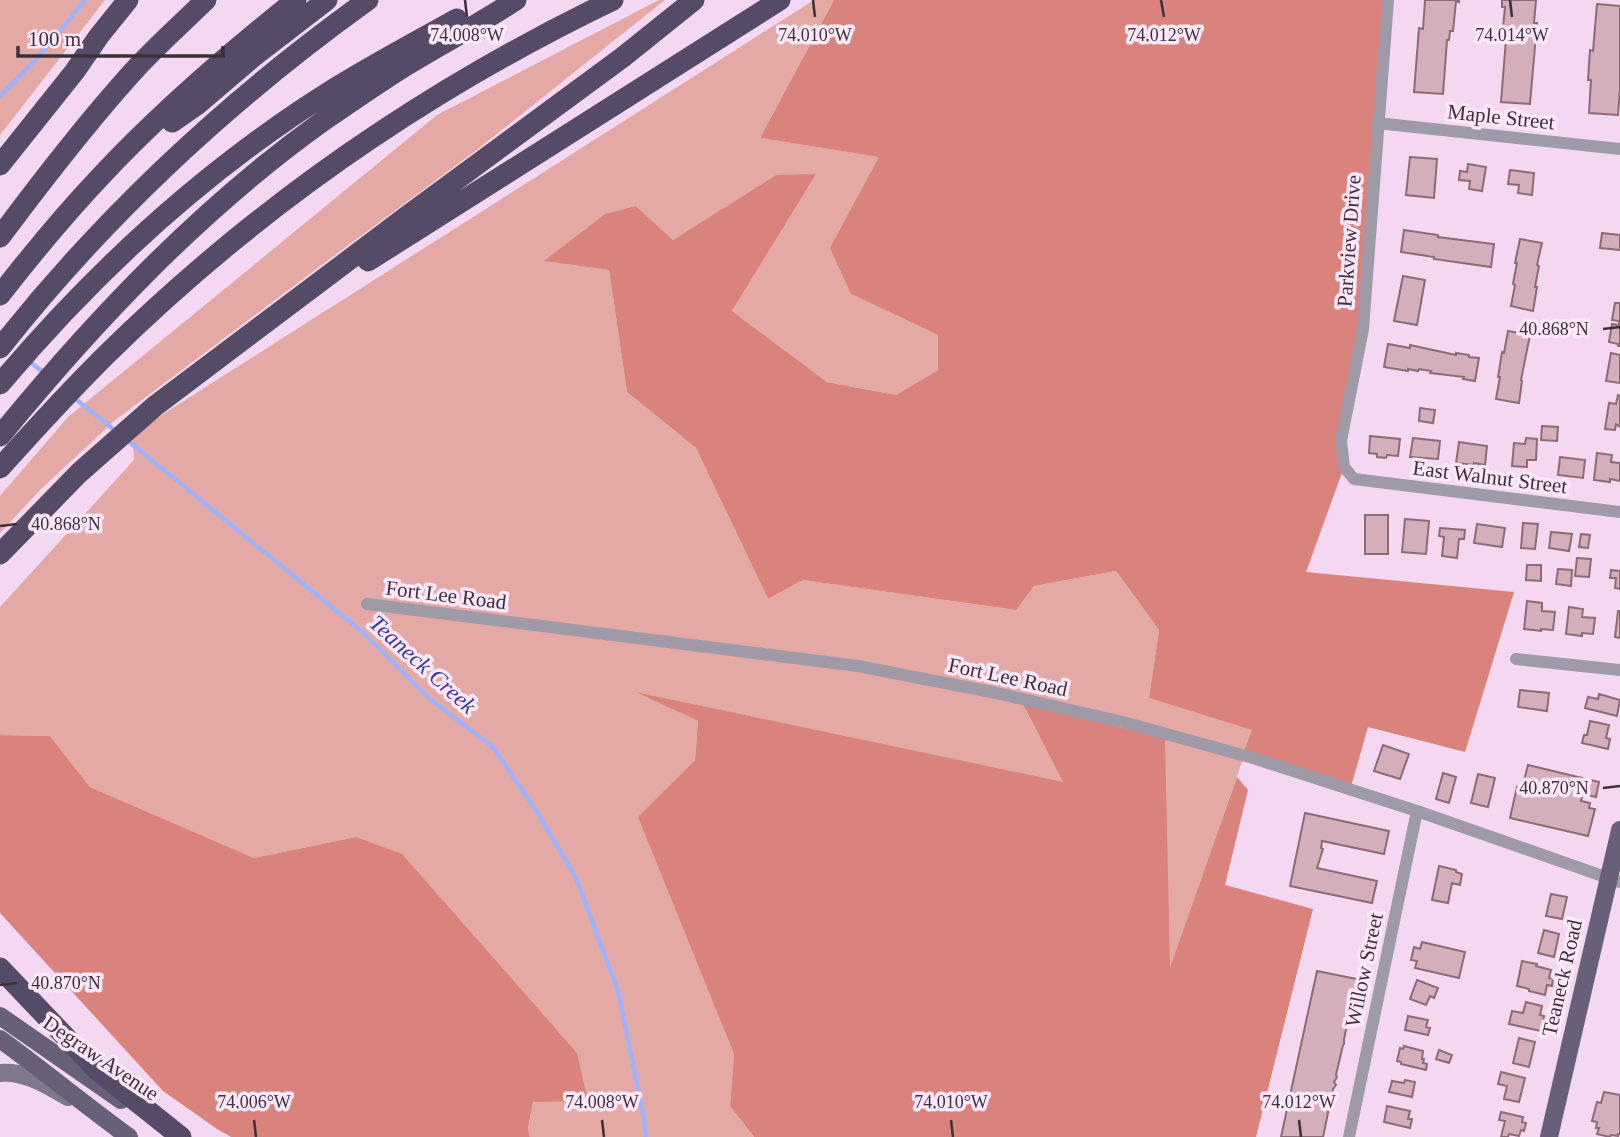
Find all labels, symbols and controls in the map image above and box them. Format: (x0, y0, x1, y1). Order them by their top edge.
scale bar (18, 14, 222, 58)
text: 74.008°W (430, 25, 504, 45)
text: 74.010°W (778, 25, 852, 45)
text: 74.012°W (1127, 25, 1201, 45)
text: 74.014°W (1475, 25, 1549, 45)
text: 100 m (28, 27, 81, 51)
street label: Maple Street (1446, 99, 1556, 135)
street label: Parkview Drive (1332, 174, 1366, 308)
text: 40.868°N (1519, 319, 1589, 339)
street label: East Walnut Street (1411, 456, 1569, 498)
text: 40.868°N (31, 514, 101, 534)
street label: Fort Lee Road (384, 576, 508, 614)
water label: Teaneck Creek (364, 610, 482, 719)
street label: Fort Lee Road (946, 653, 1070, 701)
text: 40.870°N (1519, 778, 1589, 798)
street label: Willow Street (1340, 910, 1388, 1029)
street label: Teaneck Road (1537, 917, 1587, 1039)
text: 40.870°N (31, 973, 101, 993)
street label: Degraw Avenue (39, 1010, 163, 1106)
text: 74.006°W (217, 1092, 291, 1112)
text: 74.008°W (565, 1092, 639, 1112)
text: 74.010°W (914, 1092, 988, 1112)
text: 74.012°W (1262, 1092, 1336, 1112)

